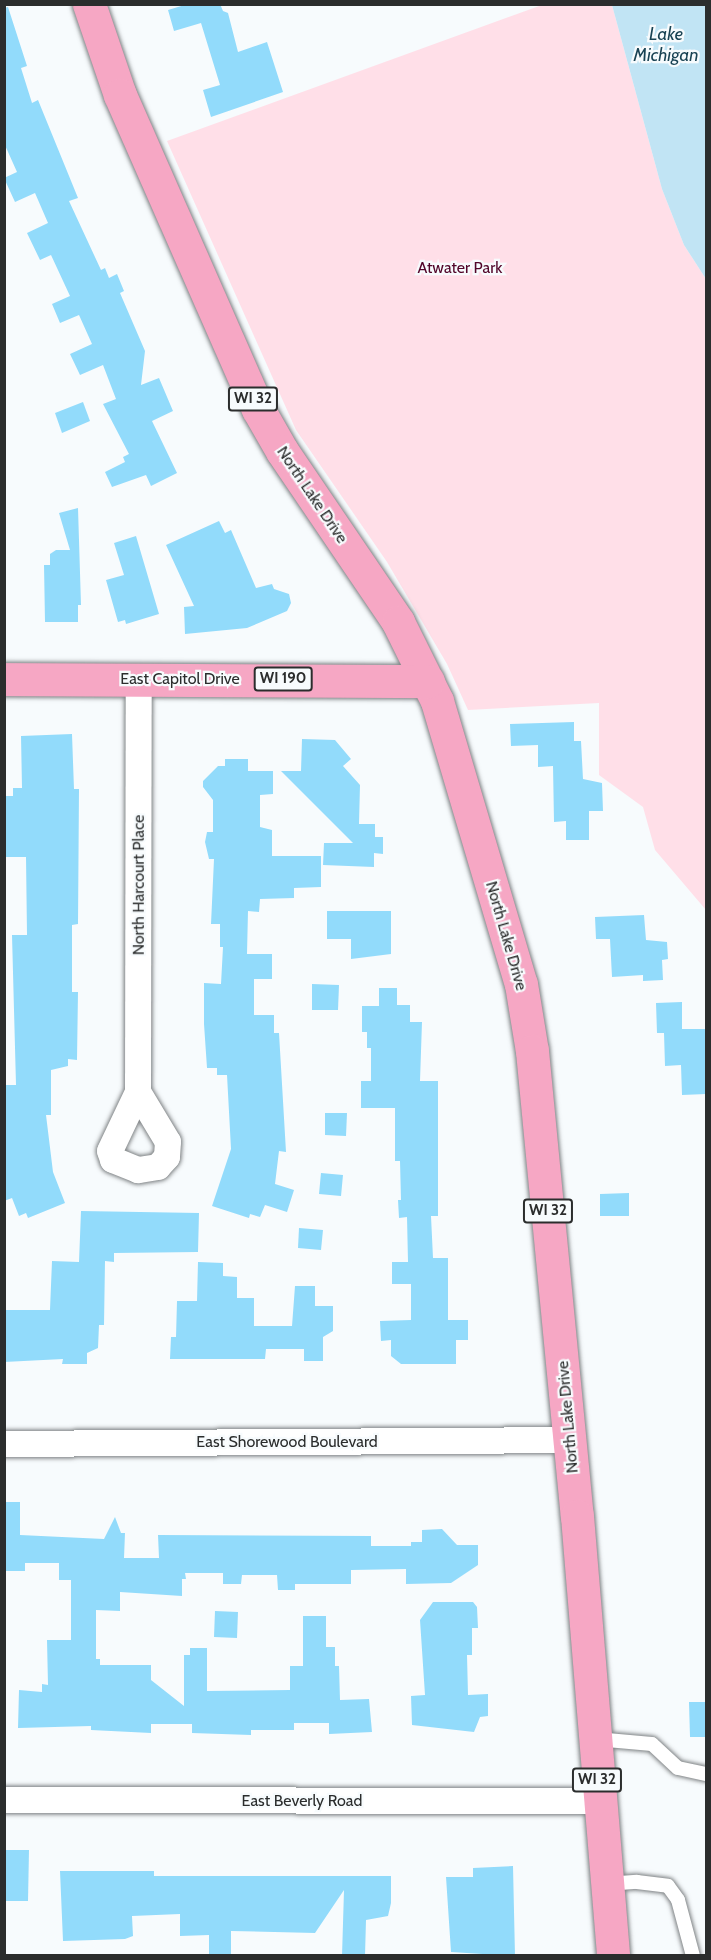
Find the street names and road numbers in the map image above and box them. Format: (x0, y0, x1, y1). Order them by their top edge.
road number: WI 32 (228, 387, 278, 411)
street label: North Lake Drive (273, 443, 351, 547)
road number: WI 190 (253, 667, 313, 691)
street label: East Capitol Drive (120, 669, 240, 689)
street label: North Harcourt Place (129, 815, 149, 955)
street label: North Lake Drive (481, 879, 531, 993)
road number: WI 32 (522, 1199, 574, 1223)
street label: North Lake Drive (554, 1360, 582, 1474)
street label: East Shorewood Boulevard (196, 1432, 378, 1452)
road number: WI 32 (572, 1768, 622, 1792)
street label: East Beverly Road (242, 1791, 362, 1811)

